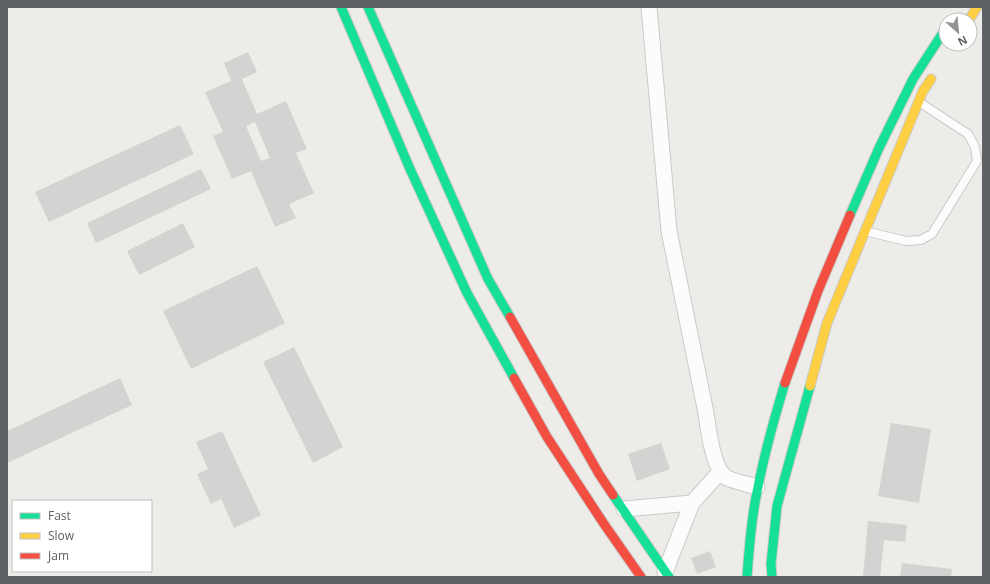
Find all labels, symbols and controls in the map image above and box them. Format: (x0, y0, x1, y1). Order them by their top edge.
north arrow (938, 12, 978, 52)
text: N (955, 33, 970, 50)
legend (12, 500, 152, 572)
text: Fast (48, 507, 71, 524)
text: Slow (48, 527, 75, 544)
text: Jam (47, 547, 69, 564)

